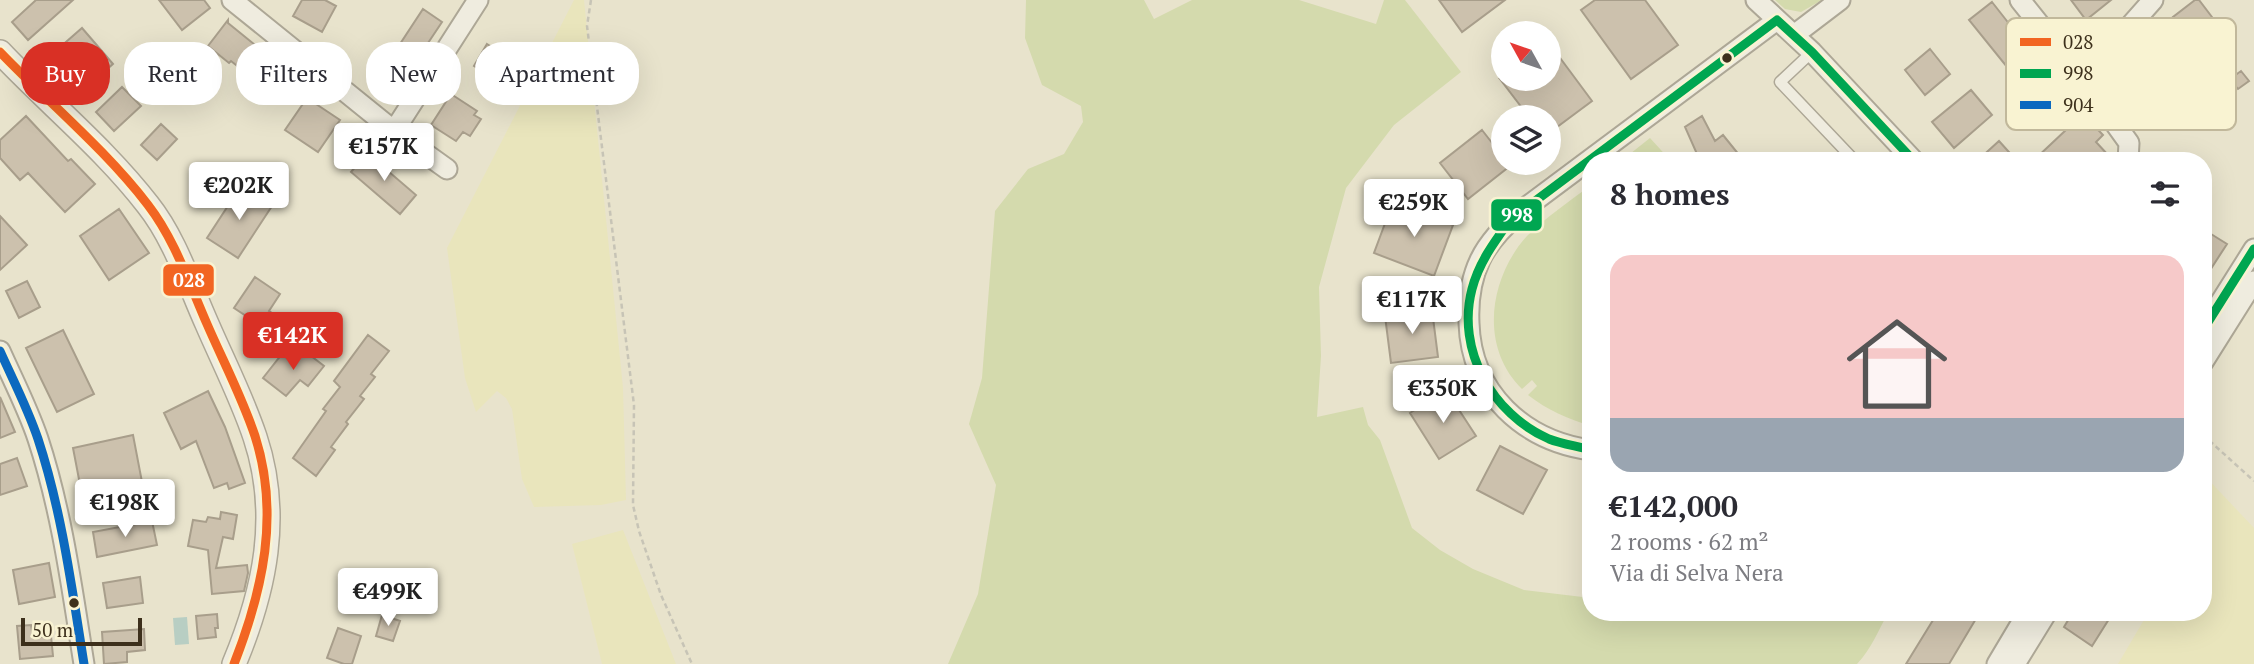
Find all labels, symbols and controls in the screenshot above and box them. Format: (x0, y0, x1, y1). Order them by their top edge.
legend (2006, 18, 2236, 130)
north arrow (1491, 21, 1561, 91)
map controls (1491, 21, 1561, 175)
text: 028 (2063, 29, 2093, 54)
chip: Buy (21, 42, 110, 105)
chip: Rent (124, 42, 222, 105)
chip: Filters (236, 42, 352, 105)
chip: New (366, 42, 461, 105)
chip: Apartment (475, 42, 639, 105)
unlabelled marker (1720, 51, 1734, 65)
text: 998 (2063, 60, 2093, 85)
text: 904 (2063, 92, 2094, 117)
button: layers (1491, 105, 1561, 175)
pin: €157K (335, 124, 433, 183)
text: €157K (350, 130, 418, 161)
pin: €202K (190, 162, 288, 222)
text: €202K (205, 169, 273, 200)
text: 8 homes (1610, 174, 1729, 214)
icon: filters (2146, 175, 2184, 213)
pin: €259K (1365, 180, 1463, 239)
text: €259K (1380, 186, 1448, 217)
line badge: 998 (1490, 198, 1543, 232)
text: 998 (1501, 202, 1533, 227)
line badge: 028 (162, 263, 215, 297)
text: 028 (173, 267, 205, 292)
pin: €117K (1363, 276, 1461, 336)
text: €117K (1378, 283, 1446, 314)
icon: home (1834, 301, 1960, 427)
pin: €142K (244, 312, 342, 372)
text: €142K (259, 319, 327, 350)
pin: €350K (1394, 366, 1492, 425)
text: €350K (1409, 372, 1477, 403)
pin: €198K (76, 480, 174, 539)
text: €198K (91, 486, 159, 517)
text: €142,000 (1610, 486, 1738, 526)
text: 2 rooms · 62 m² (1610, 526, 1769, 557)
text: Via di Selva Nera (1610, 557, 1784, 588)
pin: €499K (339, 568, 437, 628)
text: €499K (354, 575, 422, 606)
unlabelled marker (67, 596, 81, 610)
scale bar (21, 615, 142, 647)
text: 50 m (32, 617, 73, 642)

